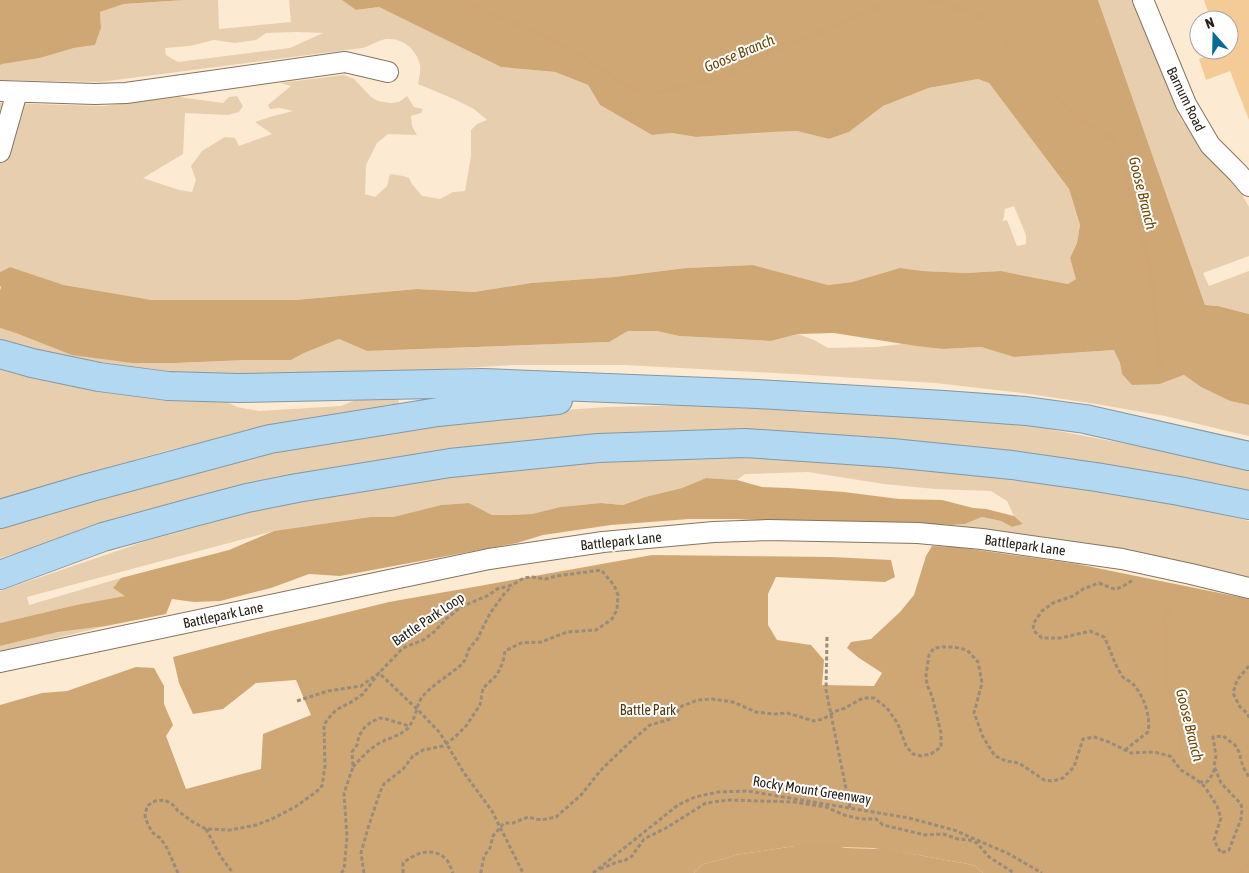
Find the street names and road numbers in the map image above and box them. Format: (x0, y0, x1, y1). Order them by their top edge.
street label: Barnum Road (1164, 64, 1208, 134)
street label: Battlepark Lane (580, 529, 662, 553)
street label: Battlepark Lane (983, 531, 1067, 559)
street label: Battle Park Loop (389, 589, 467, 649)
street label: Battlepark Lane (181, 599, 265, 631)
street label: Rocky Mount Greenway (752, 773, 873, 807)

